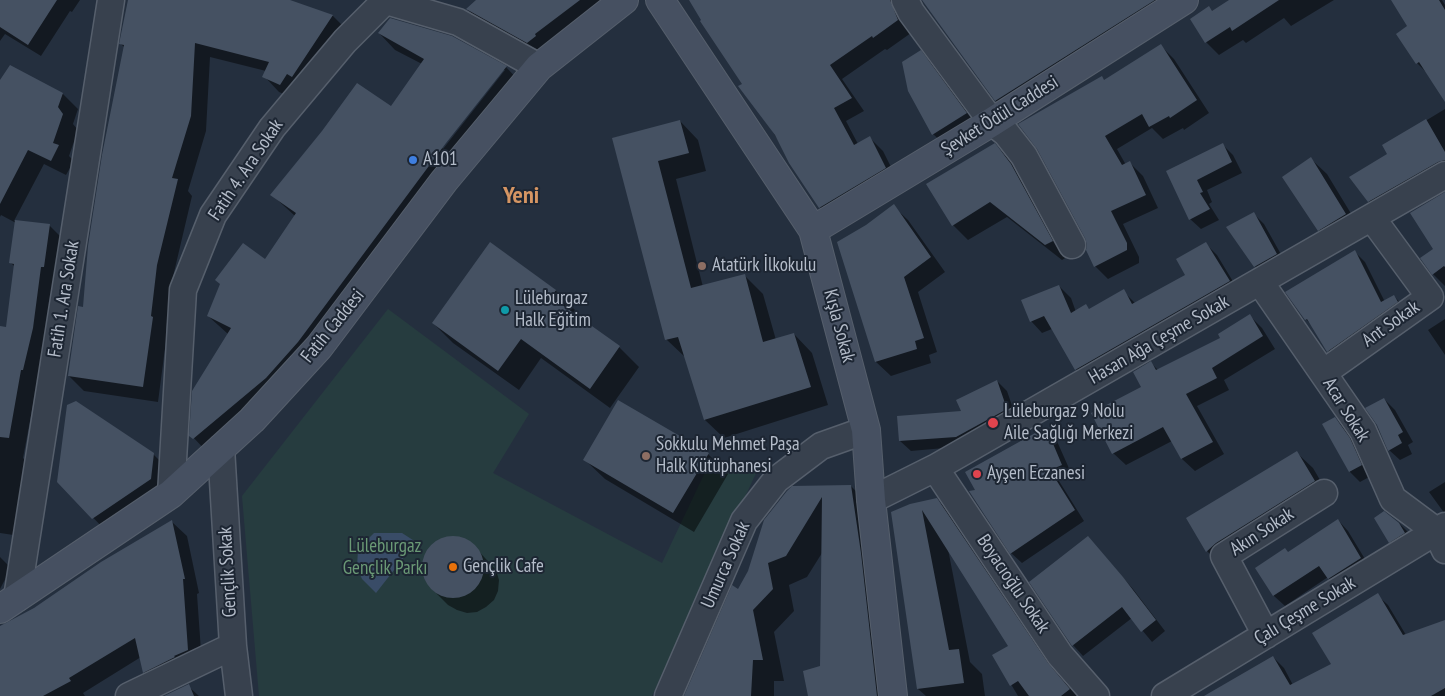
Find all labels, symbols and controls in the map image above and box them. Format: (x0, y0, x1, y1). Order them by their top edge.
street label: Şevket Ödül Caddesi (937, 71, 1063, 161)
street label: Fatih 4. Ara Sokak (204, 115, 288, 225)
place label: A101 (423, 149, 458, 171)
marker: A101 (407, 154, 419, 166)
district label: Yeni (503, 182, 539, 210)
street label: Fatih 1. Ara Sokak (44, 239, 84, 359)
place label: Atatürk İlkokulu (712, 255, 816, 277)
marker: Atatürk İlkokulu (696, 260, 708, 272)
street label: Fatih Caddesi (296, 285, 370, 367)
street label: Kışla Sokak (818, 287, 860, 365)
place label: Lüleburgaz Halk Eğitim (515, 288, 591, 332)
street label: Hasan Ağa Çeşme Sokak (1085, 291, 1233, 389)
street label: Ant Sokak (1358, 296, 1424, 352)
marker: Lüleburgaz Halk Eğitim (499, 304, 511, 316)
street label: Acar Sokak (1318, 374, 1374, 446)
place label: Lüleburgaz 9 Nolu Aile Sağlığı Merkezi (1004, 401, 1133, 445)
marker: Lüleburgaz 9 Nolu Aile Sağlığı Merkezi (986, 416, 1000, 430)
place label: Sokkulu Mehmet Paşa Halk Kütüphanesi (656, 434, 799, 478)
marker: Sokkulu Mehmet Paşa Halk Kütüphanesi (640, 450, 652, 462)
place label: Ayşen Eczanesi (987, 463, 1085, 485)
marker: Ayşen Eczanesi (971, 468, 983, 480)
street label: Akın Sokak (1226, 503, 1298, 561)
street label: Umurca Sokak (697, 518, 755, 612)
street label: Gençlik Sokak (214, 526, 242, 618)
street label: Boyacıoğlu Sokak (972, 530, 1054, 638)
park label: Lüleburgaz Gençlik Parkı (343, 536, 427, 580)
place label: Gençlik Cafe (463, 556, 544, 578)
marker: Gençlik Cafe (447, 561, 459, 573)
street label: Çalı Çeşme Sokak (1250, 572, 1360, 650)

